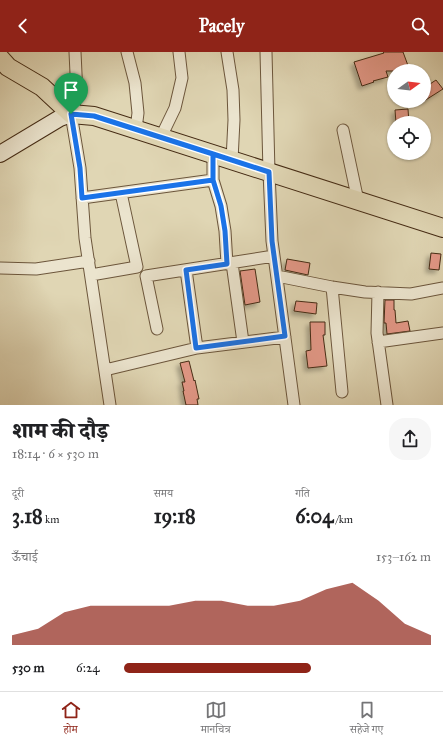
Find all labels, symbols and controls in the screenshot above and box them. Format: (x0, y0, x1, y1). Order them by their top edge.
icon: back (12, 15, 34, 37)
text: Pacely (199, 15, 244, 37)
icon: search (409, 15, 431, 37)
north arrow (387, 64, 431, 108)
map controls (387, 64, 431, 160)
pin (54, 73, 88, 114)
icon: arrive (60, 79, 82, 101)
button: locate (387, 116, 431, 160)
text: शाम की दौड़ (12, 417, 108, 444)
button: share (389, 418, 431, 460)
text: 18:14 · 6 × 530 m (12, 446, 99, 462)
text: दूरी (12, 487, 24, 500)
text: समय (154, 487, 173, 500)
text: गति (295, 487, 310, 500)
text: 3.18 (12, 504, 43, 528)
text: 19:18 (154, 504, 196, 528)
text: 6:04 (295, 504, 333, 528)
text: km (43, 513, 59, 526)
text: /km (333, 513, 353, 526)
text: ऊँचाई (12, 549, 38, 565)
text: 153–162 m (376, 549, 431, 565)
text: 530 m (12, 660, 45, 676)
text: 6:24 (76, 660, 100, 676)
tab: होम (60, 699, 82, 740)
tab: मानचित्र (201, 699, 231, 740)
tab: सहेजे गए (350, 699, 383, 740)

